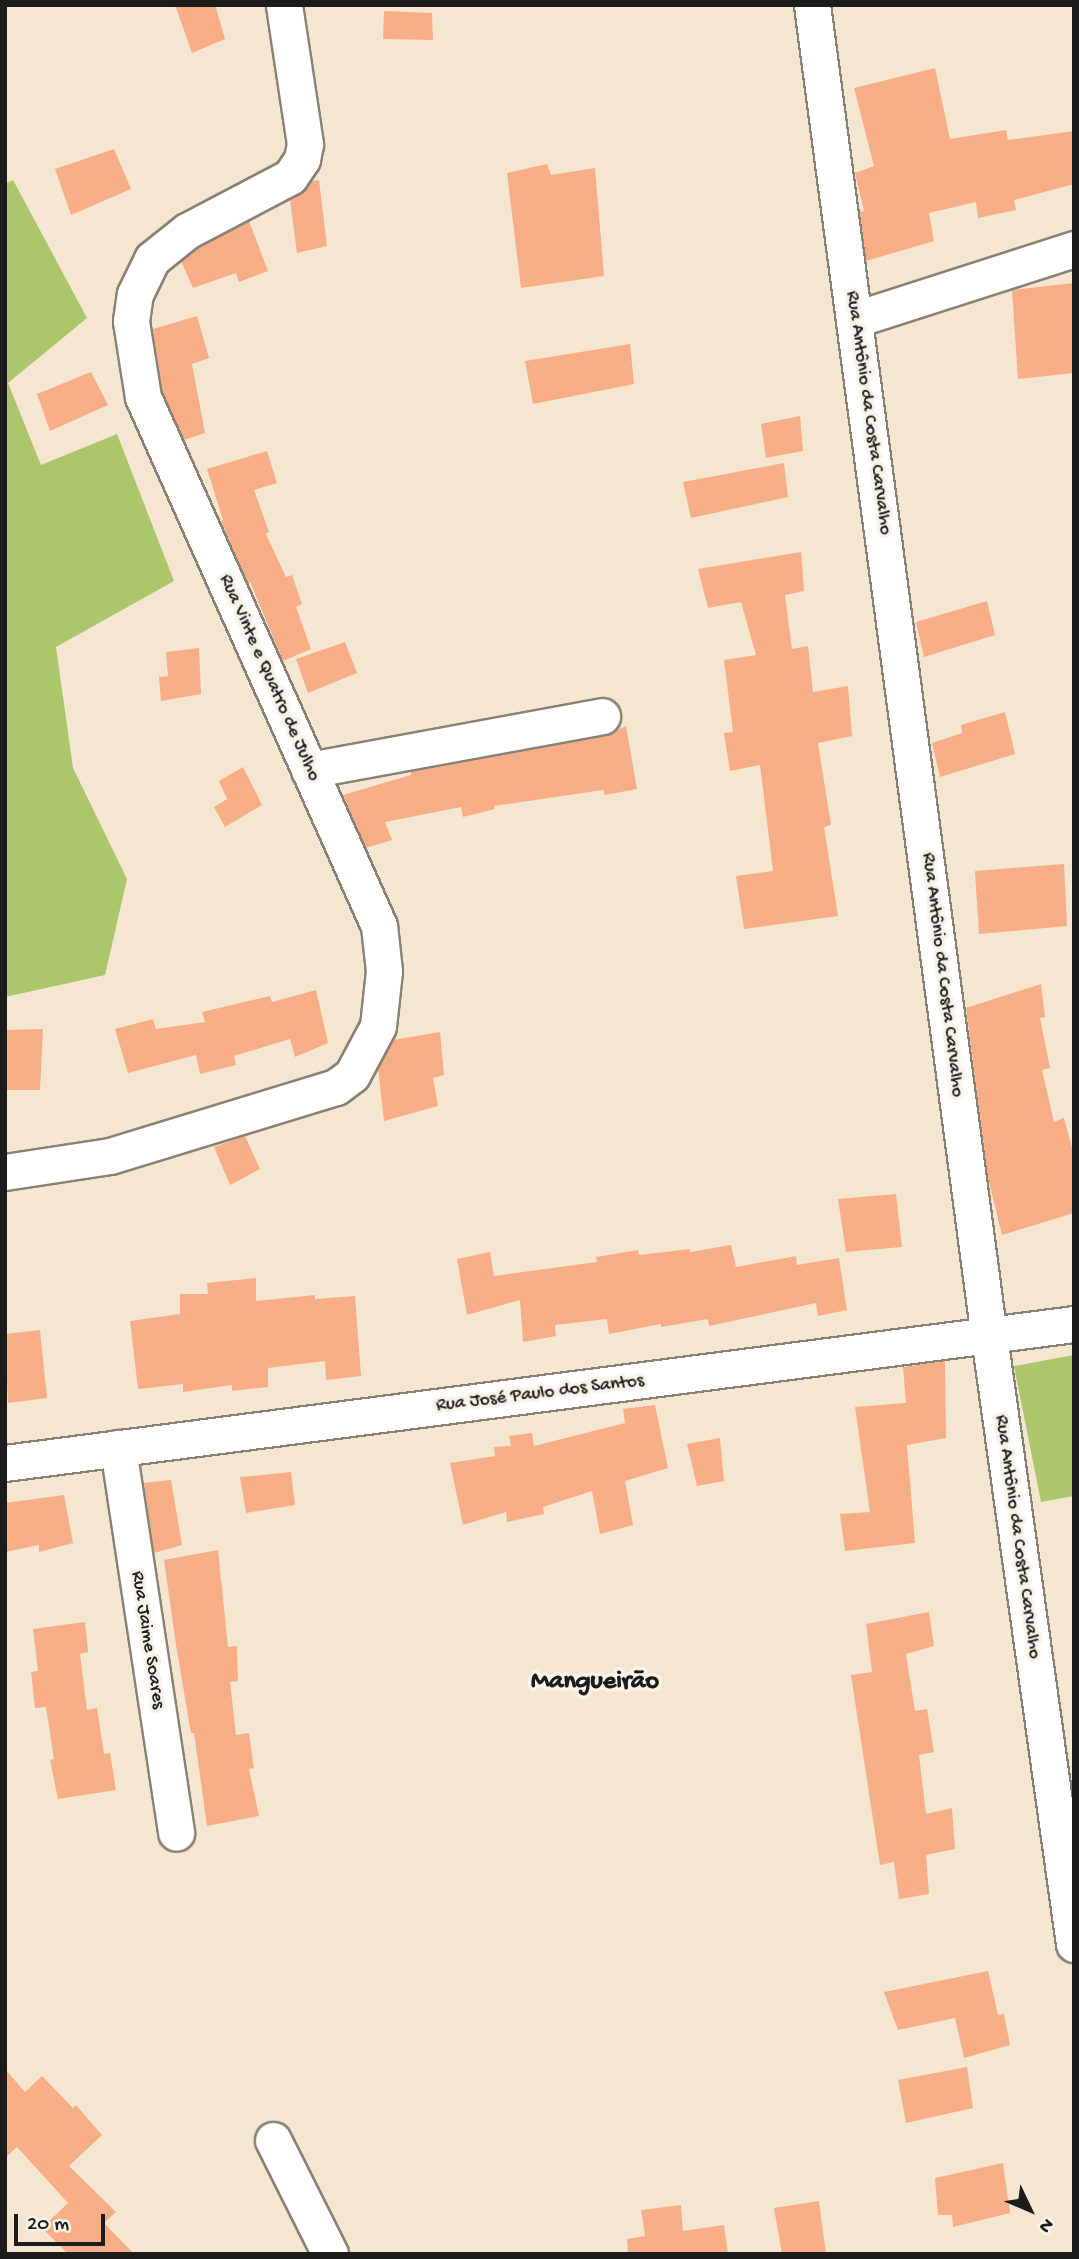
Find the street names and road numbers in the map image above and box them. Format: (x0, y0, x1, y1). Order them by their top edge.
street label: Rua Antônio da Costa Carvalho (840, 290, 896, 536)
street label: Rua Vinte e Quatro de Julho (213, 571, 325, 785)
street label: Rua Antônio da Costa Carvalho (916, 851, 968, 1099)
street label: Rua José Paulo dos Santos (435, 1370, 645, 1418)
street label: Rua Antônio da Costa Carvalho (989, 1414, 1045, 1660)
street label: Rua Jaime Soares (125, 1569, 169, 1711)

